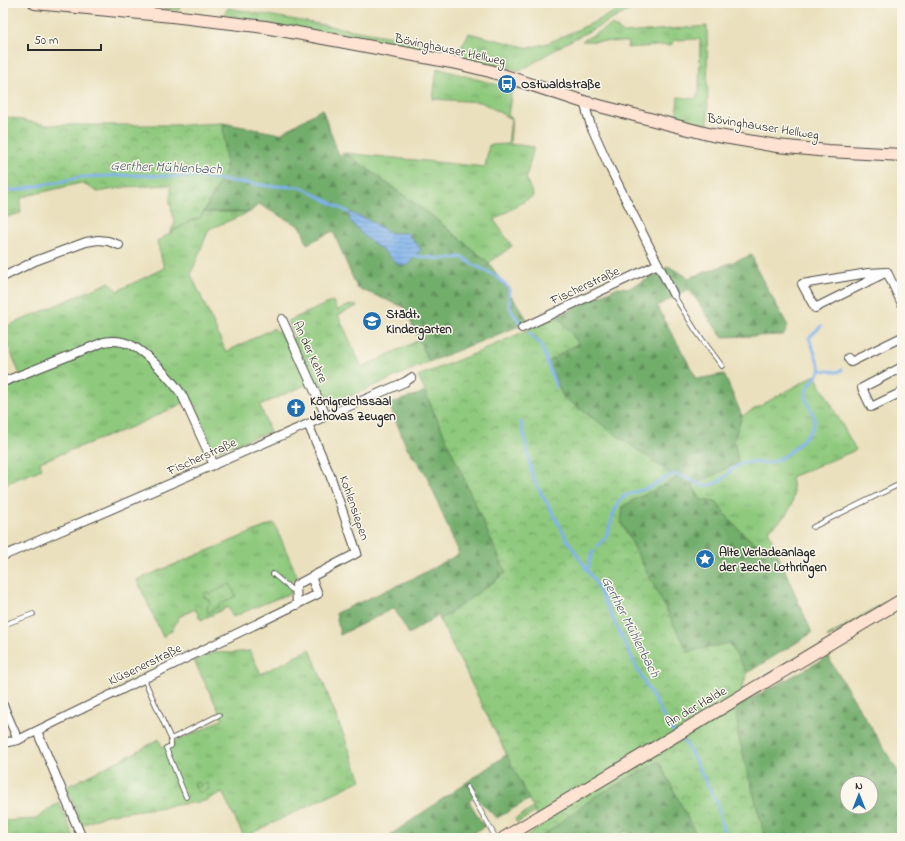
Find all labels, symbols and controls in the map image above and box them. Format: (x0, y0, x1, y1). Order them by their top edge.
scale bar (28, 26, 101, 52)
street label: Bövinghauser Hellweg (392, 29, 507, 72)
text: 50 m (34, 32, 58, 50)
bus stop icon: Ostwaldstraße (496, 73, 518, 95)
place label: Ostwaldstraße (521, 75, 601, 94)
street label: Bövinghauser Hellweg (705, 109, 820, 146)
water label: Gerther Mühlenbach (110, 156, 222, 180)
street label: Fischerstraße (547, 262, 623, 311)
place label: Städt. Kindergarten (386, 305, 452, 341)
school or university icon: Städt. Kindergarten (361, 310, 383, 332)
street label: An der Kehre (288, 318, 332, 386)
place label: Königreichssaal Jehovas Zeugen (310, 392, 396, 428)
church icon: Königreichssaal Jehovas Zeugen (285, 397, 307, 419)
street label: Fischerstraße (163, 433, 240, 481)
street label: Kohlensiepen (334, 473, 374, 543)
place label: Alte Verladeanlage der Zeche Lothringen (719, 543, 827, 579)
place icon: Alte Verladeanlage der Zeche Lothringen (694, 548, 716, 570)
water label: Gerther Mühlenbach (595, 573, 665, 682)
street label: Klüsenerstraße (105, 639, 185, 691)
street label: An der Halde (662, 682, 730, 732)
north arrow (839, 775, 879, 815)
text: N (855, 778, 863, 794)

